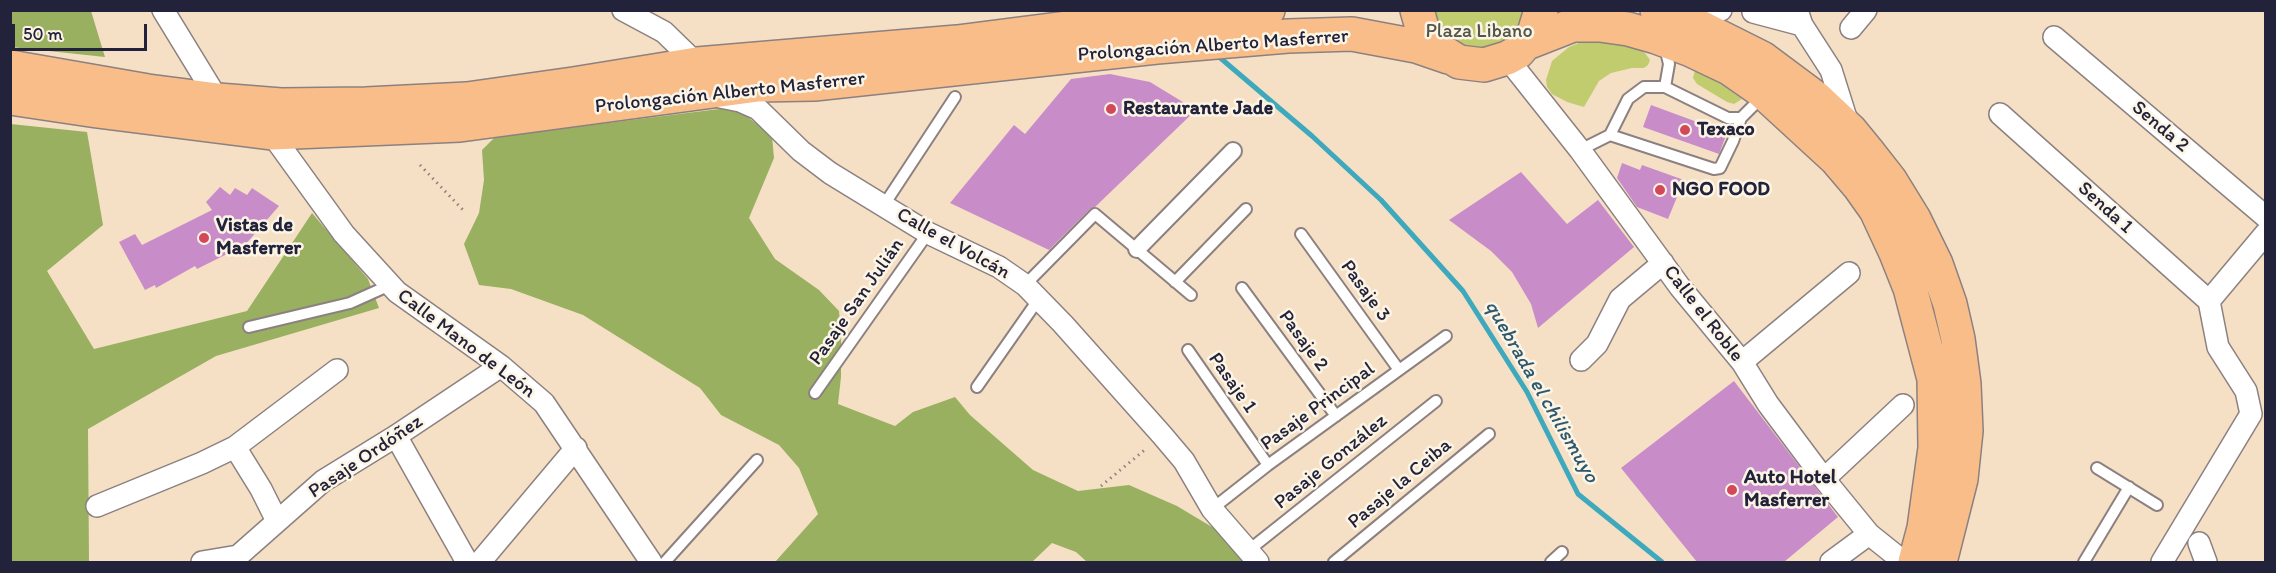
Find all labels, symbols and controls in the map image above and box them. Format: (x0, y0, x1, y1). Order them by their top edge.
scale bar (15, 12, 150, 50)
park label: Plaza Libano (1425, 20, 1533, 44)
text: 50 m (23, 23, 63, 45)
street label: Prolongación Alberto Masferrer (1077, 25, 1349, 67)
street label: Prolongación Alberto Masferrer (594, 67, 866, 119)
street label: Senda 2 (2126, 96, 2194, 158)
place label: Restaurante Jade (1123, 97, 1273, 121)
marker: Restaurante Jade (1104, 102, 1118, 116)
place label: Texaco (1697, 118, 1755, 142)
marker: Texaco (1678, 123, 1692, 137)
street label: Senda 1 (2072, 177, 2138, 239)
place label: NGO FOOD (1672, 178, 1770, 202)
marker: NGO FOOD (1653, 183, 1667, 197)
street label: Calle el Volcán (892, 203, 1014, 285)
place label: Vistas de Masferrer (216, 214, 301, 261)
marker: Vistas de Masferrer (197, 231, 211, 245)
street label: Pasaje San Julián (804, 234, 910, 370)
street label: Pasaje 3 (1335, 256, 1395, 326)
street label: Calle el Roble (1658, 261, 1748, 367)
street label: Calle Mano de León (392, 284, 540, 404)
water label: quebrada el chilismuyo (1479, 296, 1603, 488)
street label: Pasaje 2 (1273, 306, 1333, 376)
street label: Pasaje 1 (1203, 348, 1261, 418)
street label: Pasaje Principal (1256, 358, 1380, 456)
street label: Pasaje González (1270, 409, 1392, 515)
street label: Pasaje Ordóñez (304, 410, 428, 504)
street label: Pasaje la Ceiba (1343, 434, 1457, 534)
place label: Auto Hotel Masferrer (1744, 466, 1837, 513)
marker: Auto Hotel Masferrer (1725, 483, 1739, 497)

